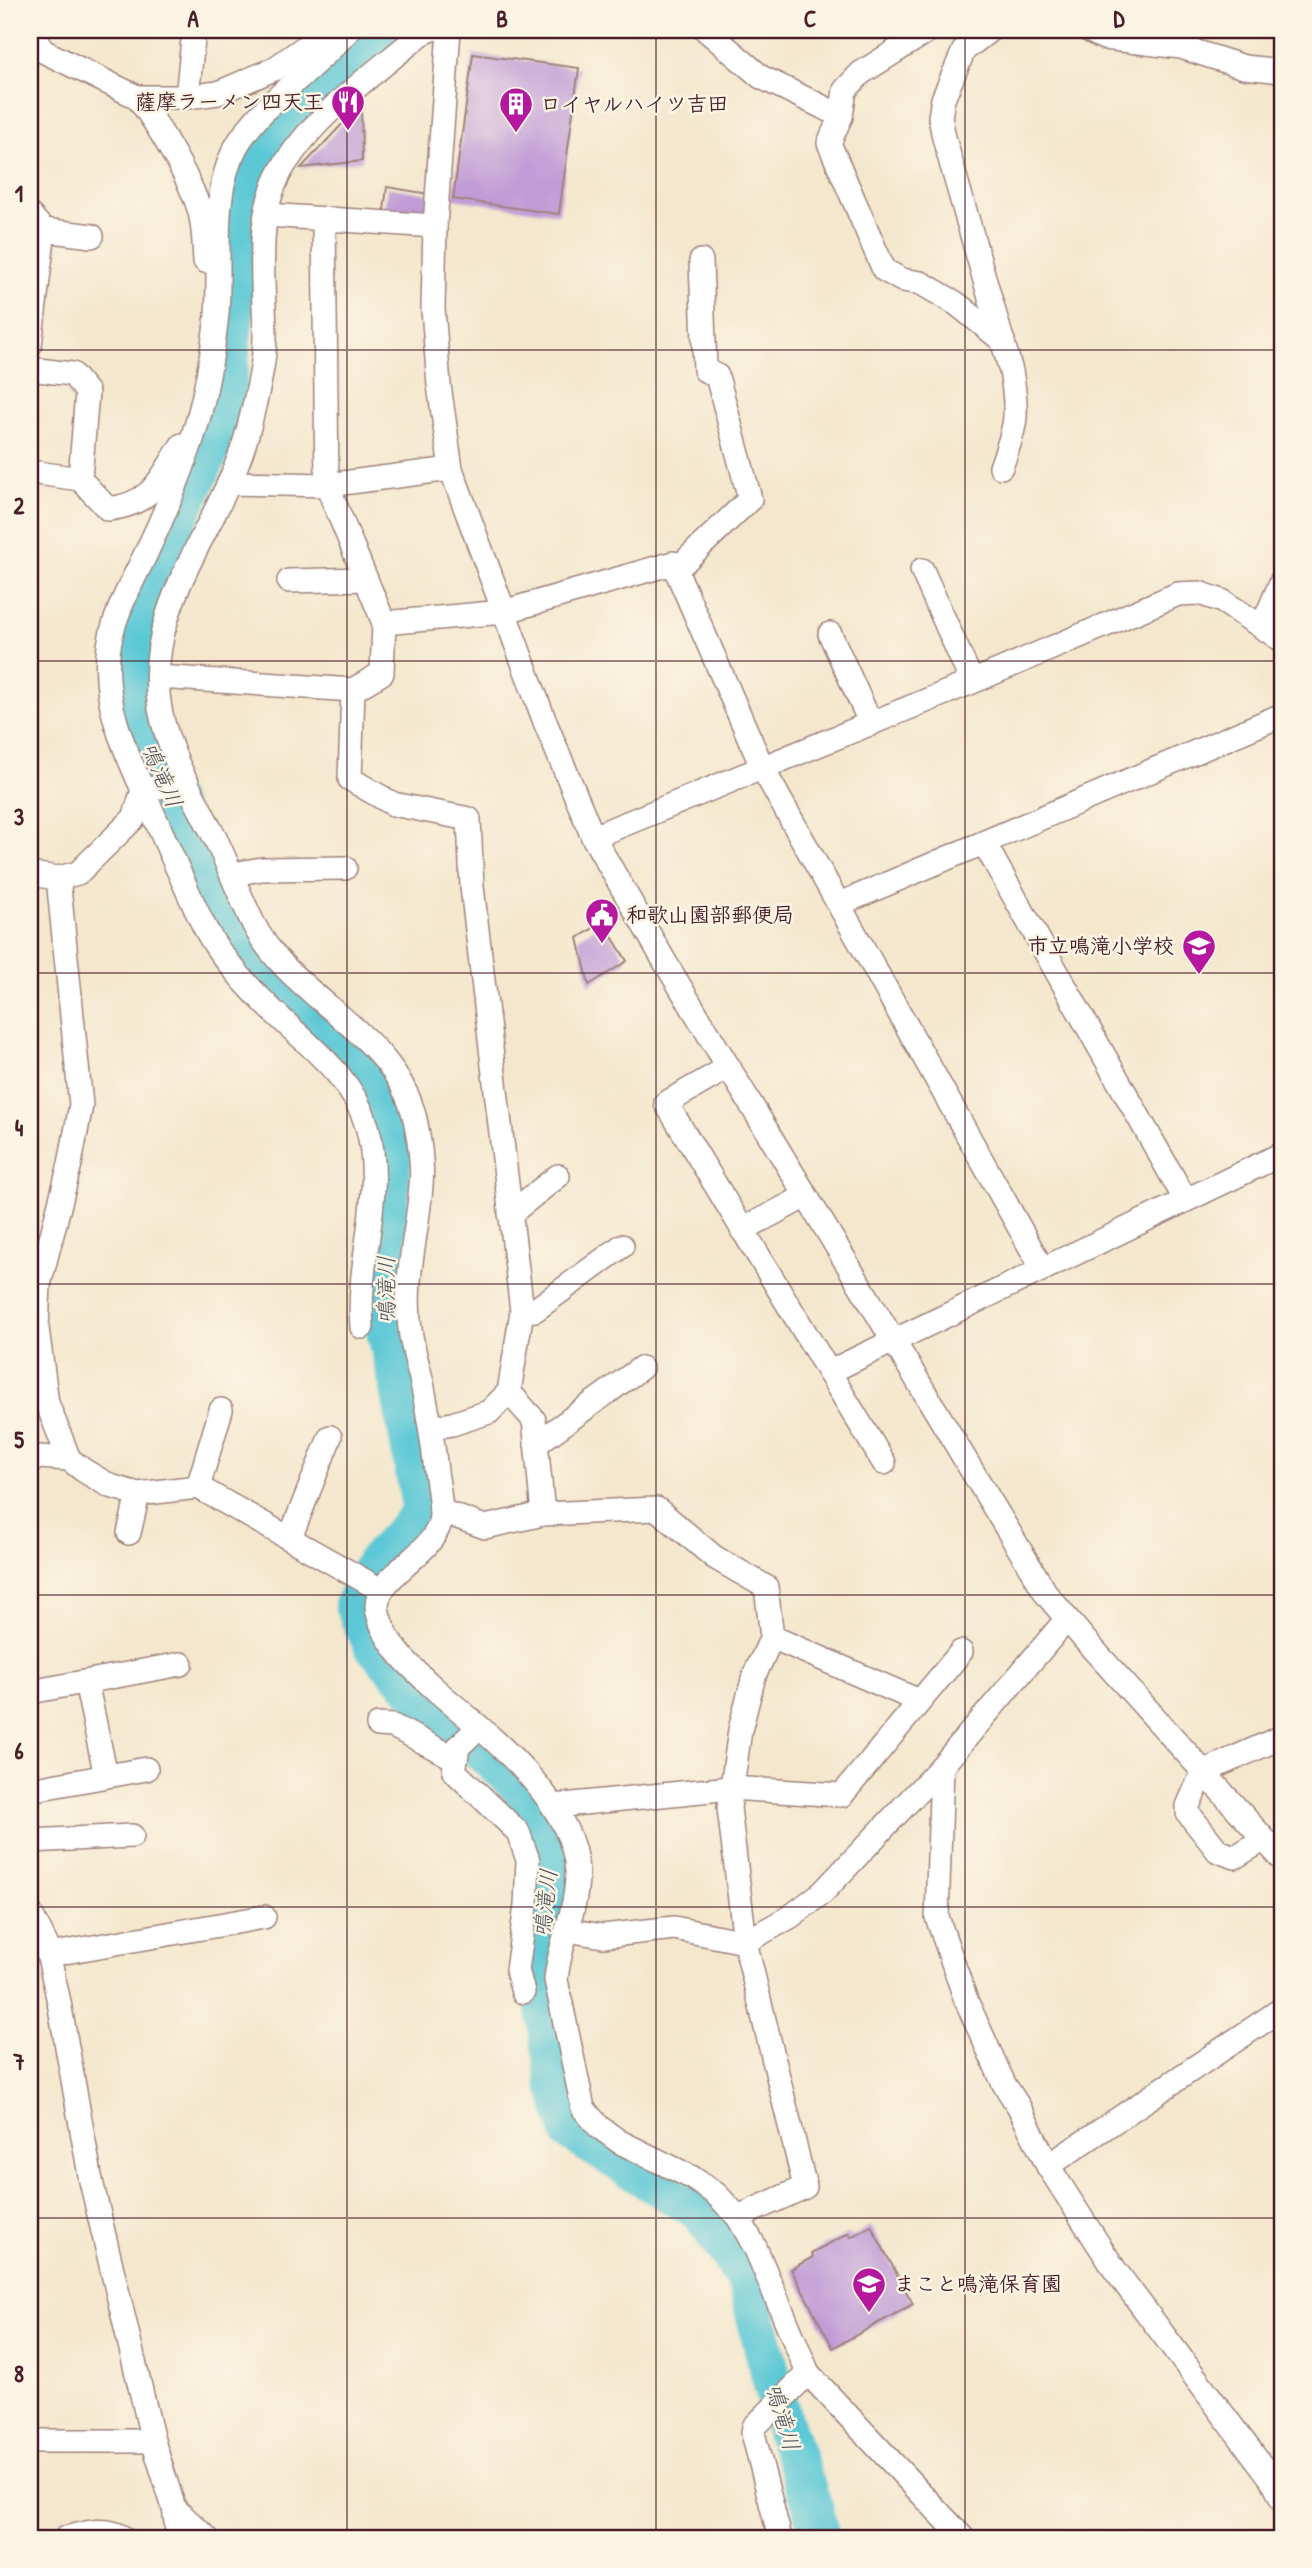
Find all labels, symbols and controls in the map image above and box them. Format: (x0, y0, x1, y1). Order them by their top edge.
text: A (187, 3, 199, 34)
text: B (496, 3, 508, 34)
text: C (804, 3, 816, 34)
text: D (1114, 3, 1126, 34)
restaurant icon: 薩摩ラーメン四天王 (329, 83, 367, 132)
building icon: ロイヤルハイツ吉田 (497, 85, 535, 134)
place label: 薩摩ラーメン四天王 (135, 87, 324, 116)
place label: ロイヤルハイツ吉田 (540, 89, 729, 118)
text: 1 (15, 178, 23, 209)
text: 2 (14, 490, 25, 521)
water label: 鳴滝川 (134, 737, 191, 813)
text: 3 (14, 801, 24, 832)
public building icon: 和歌山園部郵便局 (583, 896, 621, 945)
place label: 和歌山園部郵便局 (626, 900, 794, 929)
school or university icon: 市立鳴滝小学校 (1180, 927, 1218, 976)
place label: 市立鳴滝小学校 (1027, 931, 1174, 960)
text: 4 (15, 1112, 24, 1143)
water label: 鳴滝川 (370, 1256, 401, 1325)
text: 5 (14, 1424, 24, 1455)
text: 6 (14, 1735, 24, 1766)
water label: 鳴滝川 (525, 1867, 564, 1939)
text: 7 (12, 2046, 25, 2077)
school or university icon: まこと鳴滝保育園 (850, 2265, 888, 2314)
place label: まこと鳴滝保育園 (894, 2269, 1062, 2298)
text: 8 (14, 2358, 24, 2389)
water label: 鳴滝川 (759, 2379, 808, 2454)

